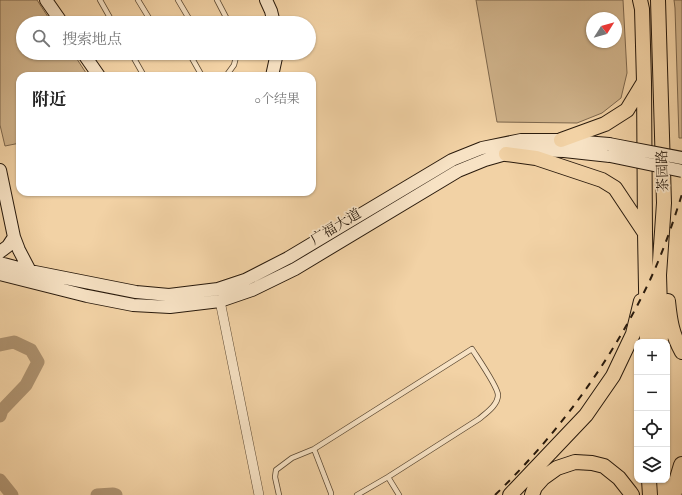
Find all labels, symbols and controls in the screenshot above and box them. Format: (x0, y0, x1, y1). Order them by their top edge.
north arrow (586, 12, 622, 48)
search box (16, 16, 316, 60)
icon: search (30, 27, 52, 49)
text: 搜索地点 (62, 30, 122, 49)
text: 附近 (32, 90, 66, 111)
text: 0个结果 (255, 91, 300, 108)
street label: 茶园路 (653, 150, 673, 192)
street label: 广福大道 (307, 205, 365, 249)
map controls (634, 339, 670, 483)
button: + (634, 339, 670, 375)
button: − (634, 375, 670, 411)
button: locate (634, 411, 670, 447)
button: layers (634, 447, 670, 483)

